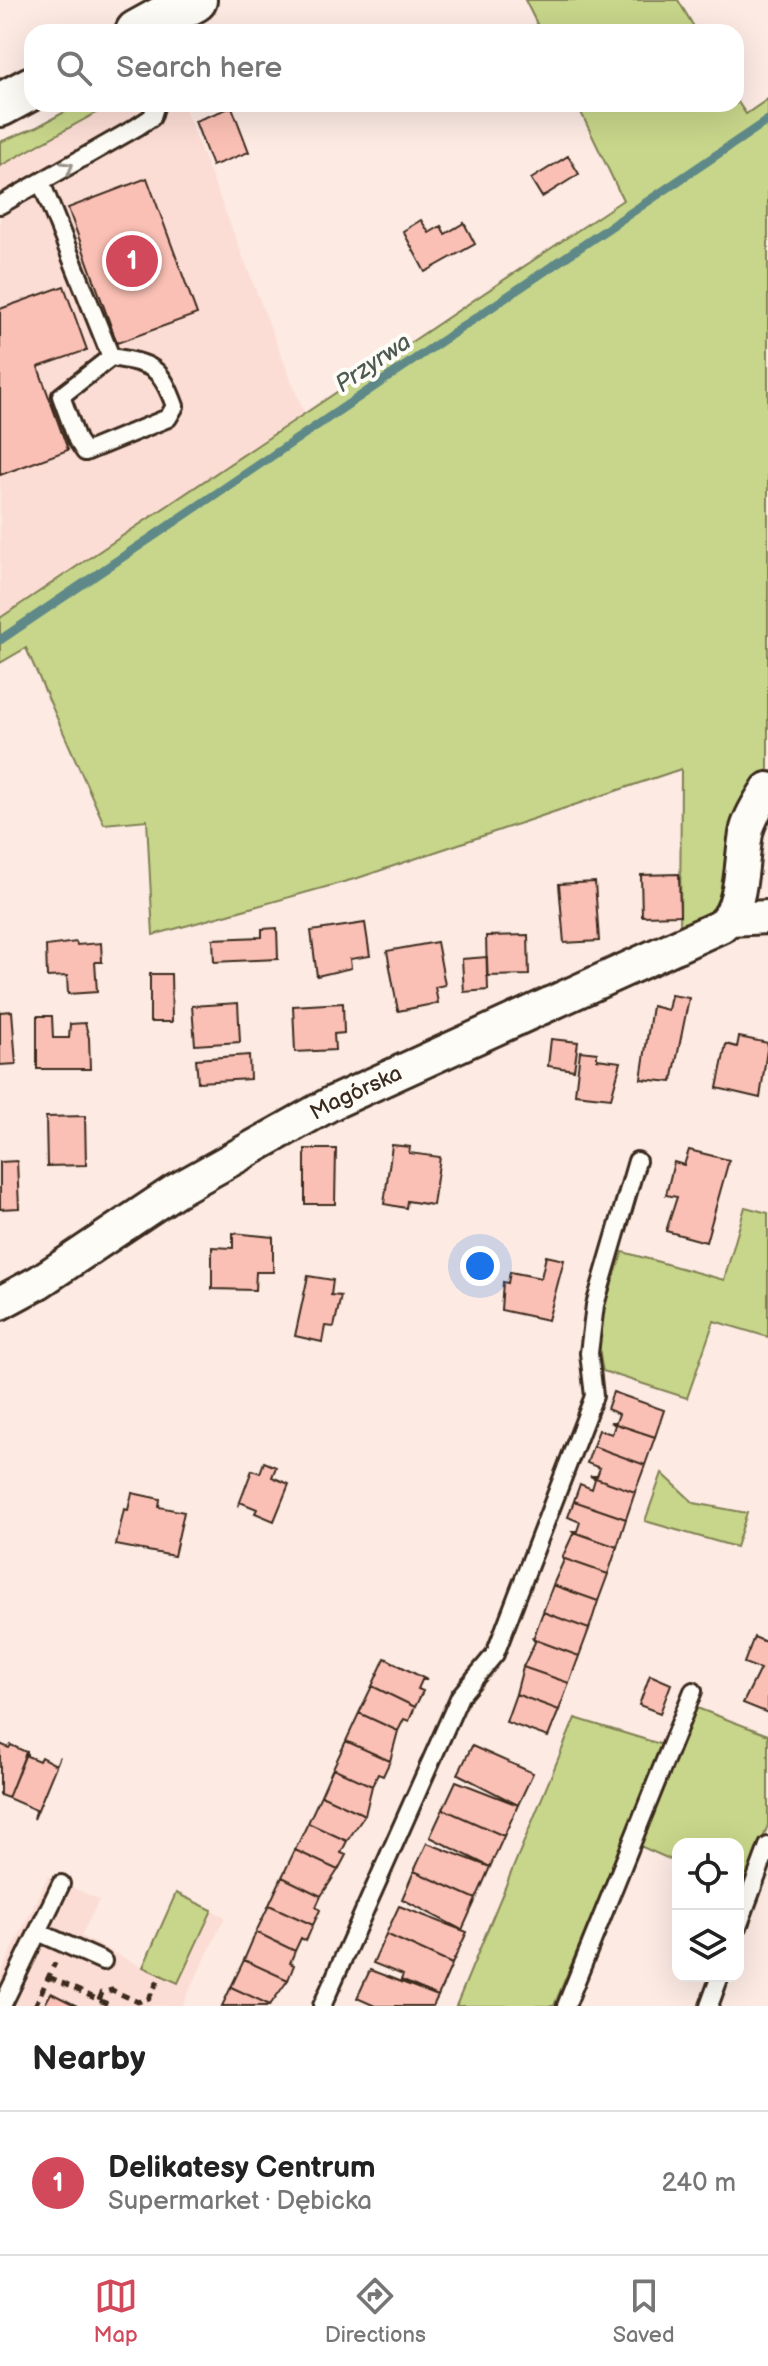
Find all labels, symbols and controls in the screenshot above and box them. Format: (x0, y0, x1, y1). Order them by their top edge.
search box (24, 24, 744, 112)
icon: search (52, 46, 96, 90)
text: Search here (116, 50, 282, 86)
one-way arrow (59, 161, 74, 177)
pin: 1 (106, 231, 158, 291)
water label: Przyrwa (330, 327, 416, 399)
street label: Magórska (305, 1060, 406, 1126)
your location (460, 1246, 500, 1286)
map controls (672, 1838, 744, 1982)
button: locate (672, 1838, 744, 1910)
button: layers (672, 1910, 744, 1982)
text: Nearby (32, 2038, 146, 2079)
text: Delikatesy Centrum (108, 2150, 376, 2186)
text: 1 (53, 2168, 63, 2199)
text: 240 m (661, 2168, 736, 2199)
text: Supermarket · Dębicka (108, 2186, 372, 2217)
tab: Map (93, 2274, 138, 2349)
tab: Directions (325, 2274, 426, 2349)
tab: Saved (613, 2274, 675, 2349)

